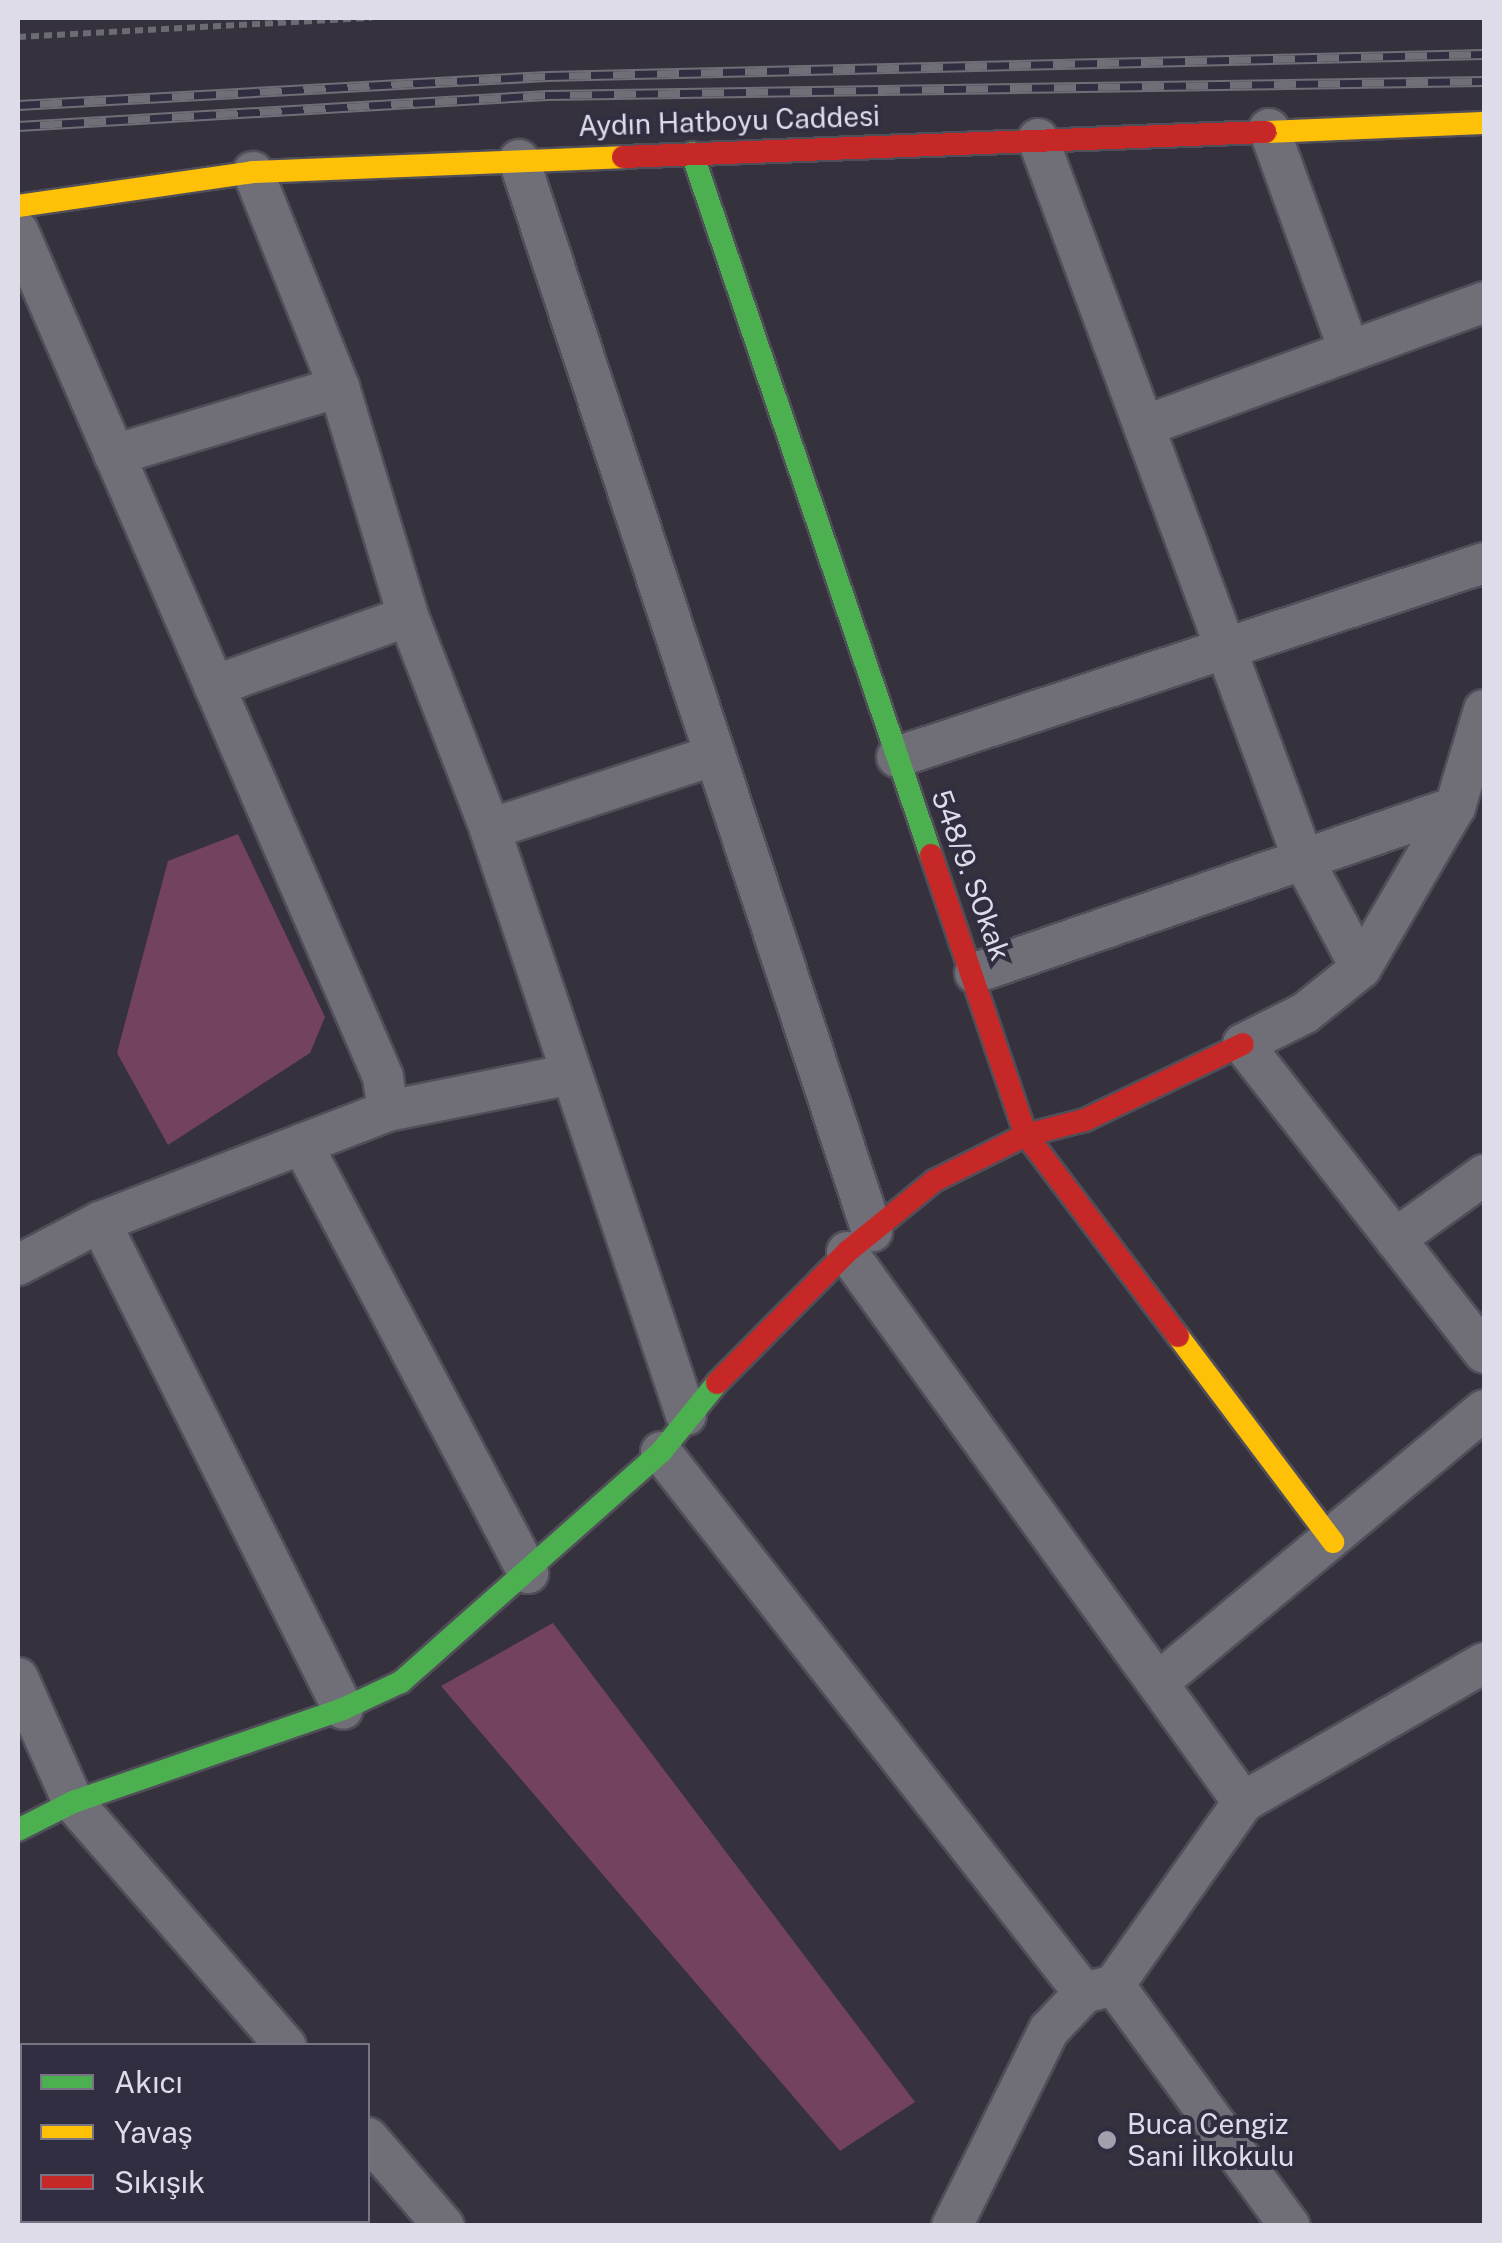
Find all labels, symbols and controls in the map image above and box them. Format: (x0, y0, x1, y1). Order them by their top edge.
street label: Aydın Hatboyu Caddesi (577, 99, 881, 143)
street label: 548/9. SOkak (925, 785, 1017, 965)
legend (20, 2043, 370, 2223)
text: Akıcı (114, 2064, 183, 2100)
place label: Buca Cengiz Sani İlkokulu (1127, 2107, 1294, 2173)
text: Yavaş (114, 2114, 193, 2150)
marker: Buca Cengiz Sani İlkokulu (1096, 2129, 1118, 2151)
text: Sıkışık (114, 2164, 205, 2200)

